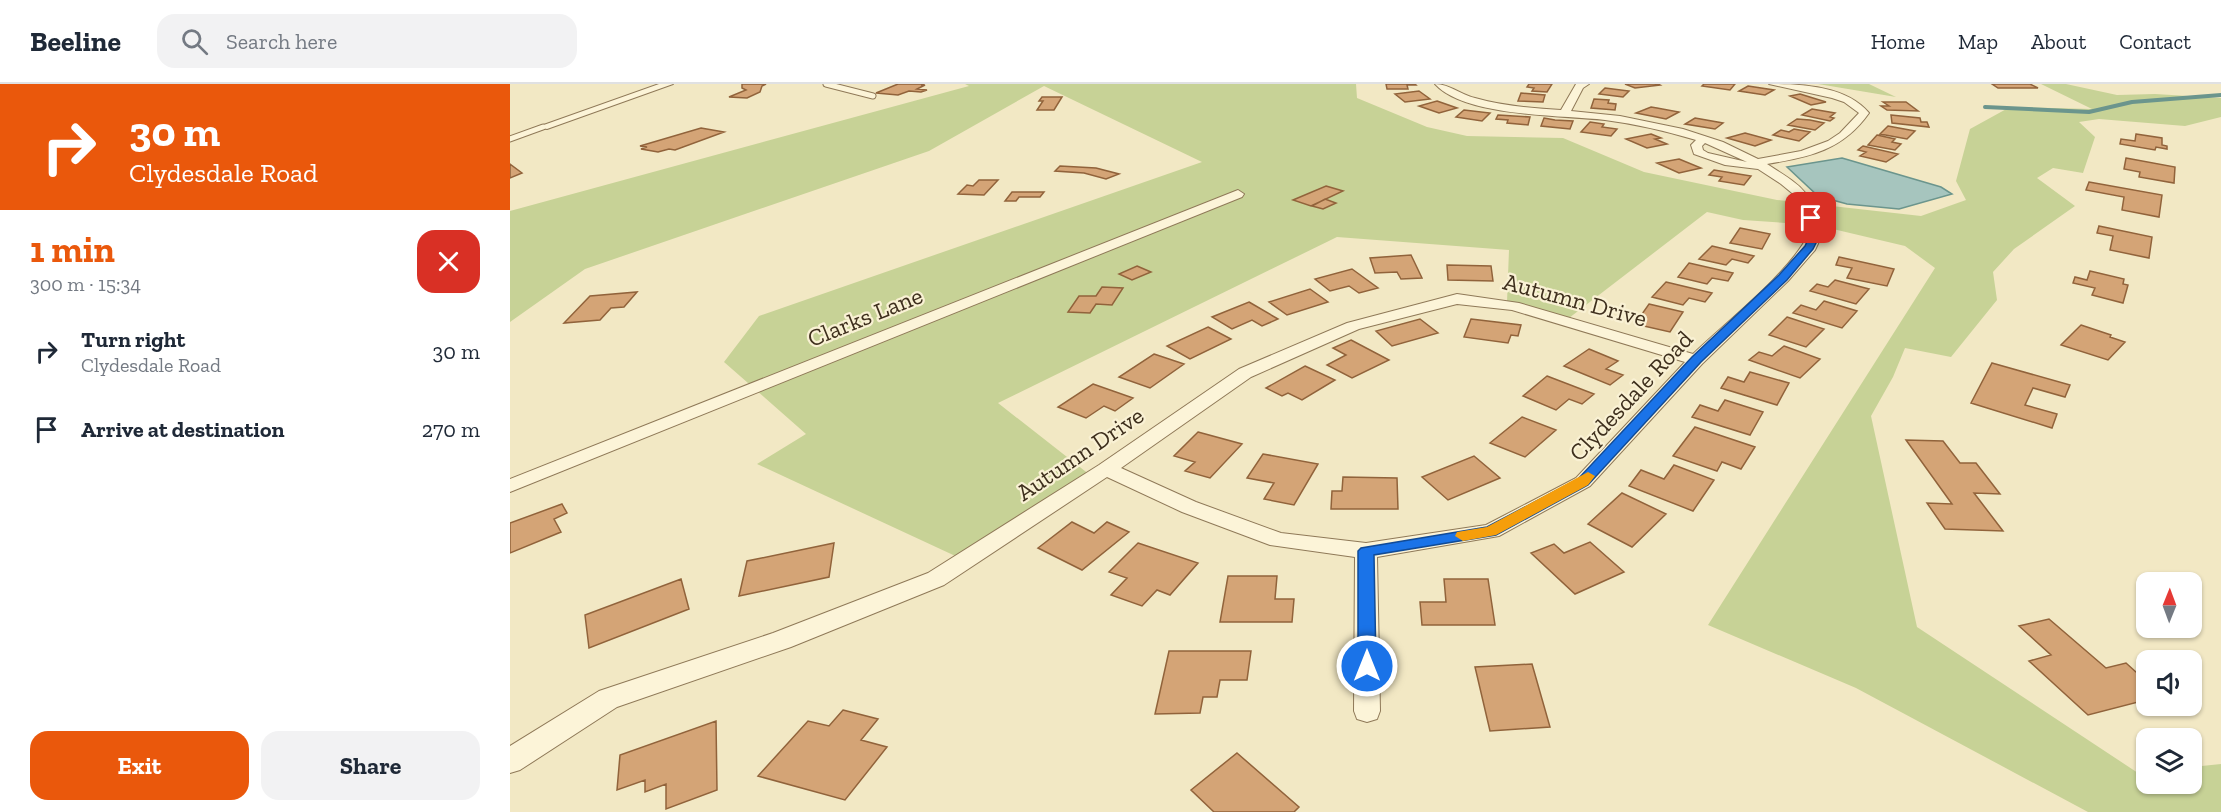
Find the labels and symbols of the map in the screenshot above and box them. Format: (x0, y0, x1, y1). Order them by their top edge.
pin (1785, 192, 1836, 243)
street label: Autumn Drive (1500, 266, 1650, 333)
street label: Clarks Lane (803, 280, 927, 353)
street label: Clydesdale Road (1563, 324, 1699, 467)
street label: Autumn Drive (1011, 400, 1149, 507)
north arrow (2136, 572, 2202, 638)
position arrow (1335, 634, 1399, 698)

